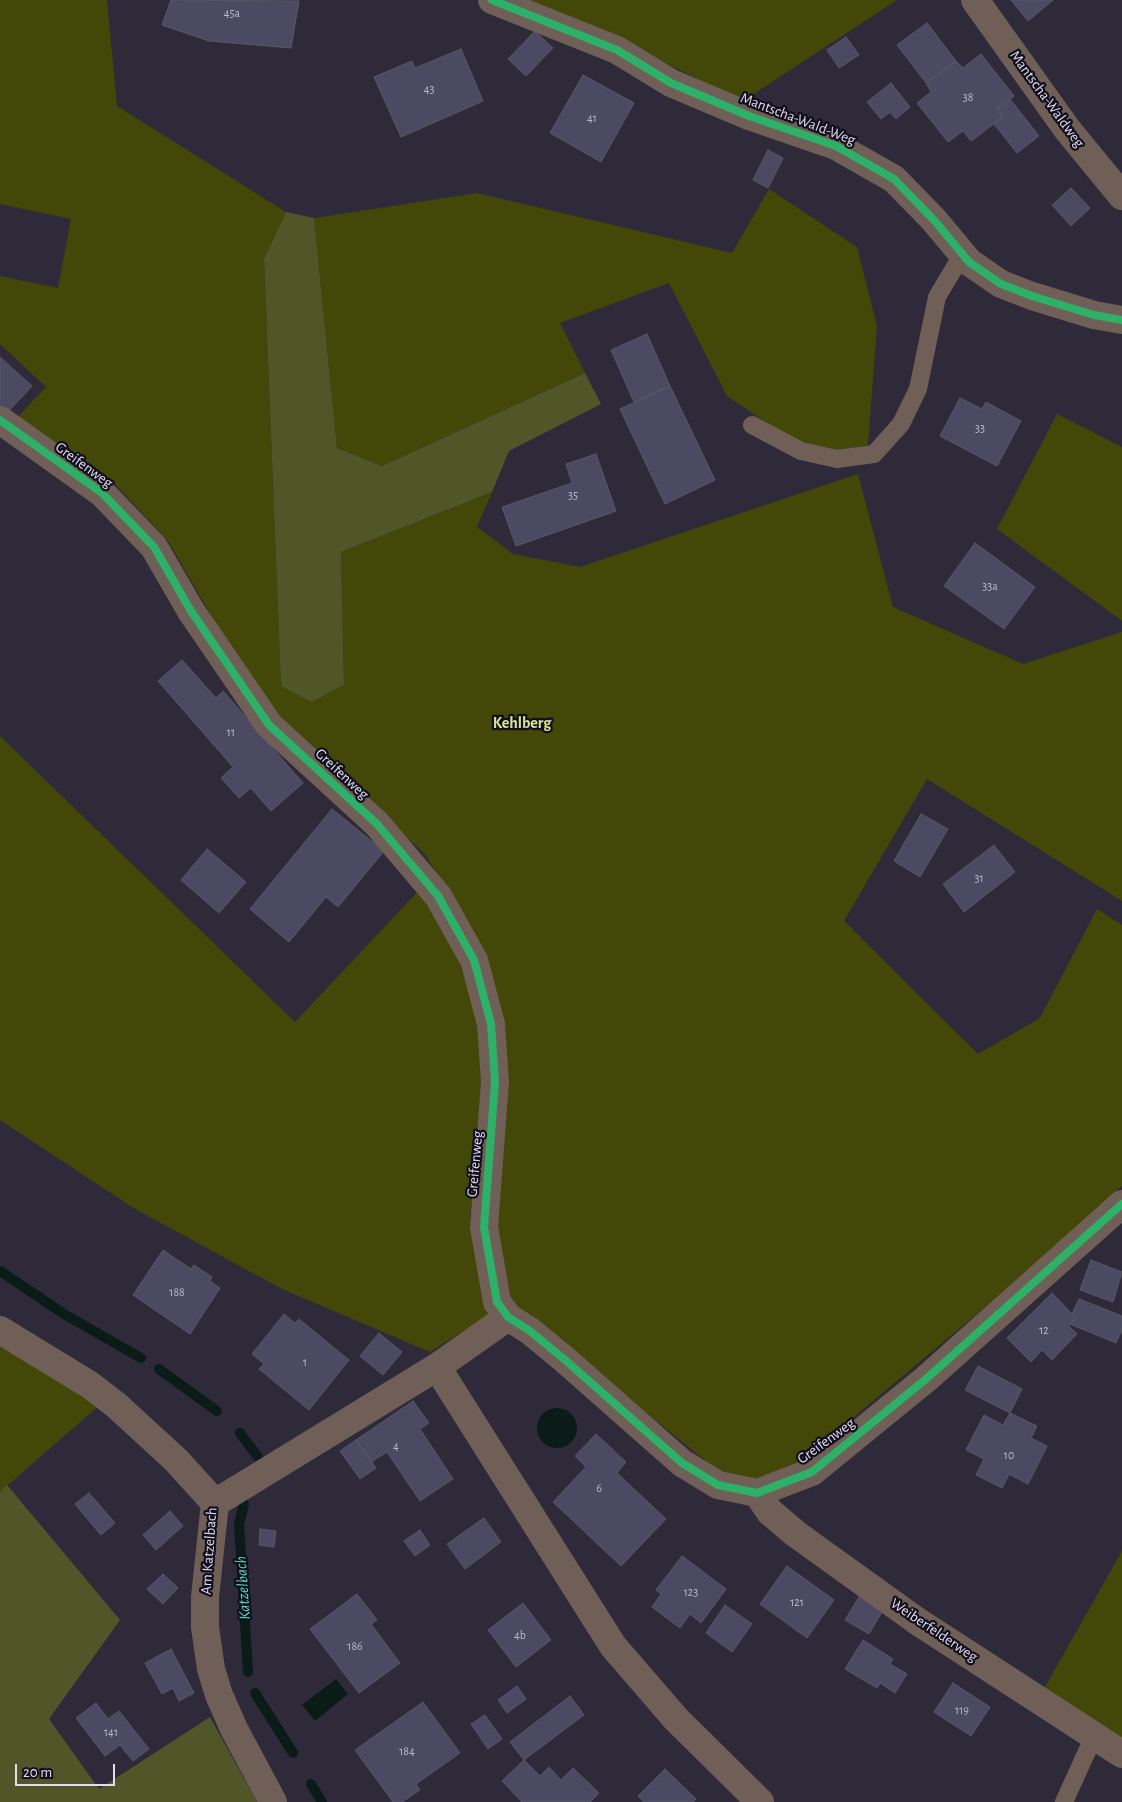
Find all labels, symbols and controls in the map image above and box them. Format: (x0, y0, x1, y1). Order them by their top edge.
house number: 45a (224, 6, 240, 20)
street label: Mantscha-Waldweg (1006, 47, 1088, 151)
house number: 43 (424, 82, 434, 96)
street label: Mantscha-Wald-Weg (738, 89, 858, 149)
house number: 38 (963, 90, 973, 104)
house number: 41 (587, 111, 597, 125)
house number: 33 (975, 421, 985, 435)
street label: Greifenweg (52, 438, 116, 492)
house number: 35 (568, 488, 578, 502)
house number: 33a (982, 579, 998, 593)
district label: Kehlberg (493, 713, 551, 733)
house number: 11 (227, 725, 235, 739)
street label: Greifenweg (311, 745, 373, 803)
house number: 31 (974, 871, 984, 885)
street label: Greifenweg (463, 1130, 487, 1198)
house number: 188 (169, 1285, 185, 1299)
house number: 12 (1039, 1323, 1049, 1337)
house number: 1 (303, 1355, 307, 1369)
street label: Greifenweg (794, 1414, 858, 1468)
house number: 4 (393, 1439, 399, 1453)
house number: 10 (1004, 1448, 1014, 1462)
house number: 6 (596, 1481, 602, 1495)
street label: Am Katzelbach (197, 1507, 221, 1595)
water label: Katzelbach (231, 1556, 255, 1620)
house number: 123 (684, 1585, 698, 1599)
street label: Weiberfelderweg (887, 1594, 981, 1666)
house number: 121 (790, 1595, 804, 1609)
house number: 4b (514, 1628, 526, 1642)
house number: 186 (347, 1639, 363, 1653)
house number: 119 (955, 1703, 969, 1717)
house number: 141 (104, 1725, 118, 1739)
house number: 184 (399, 1744, 415, 1758)
scale bar (18, 1754, 118, 1786)
text: 20 m (23, 1765, 52, 1780)

